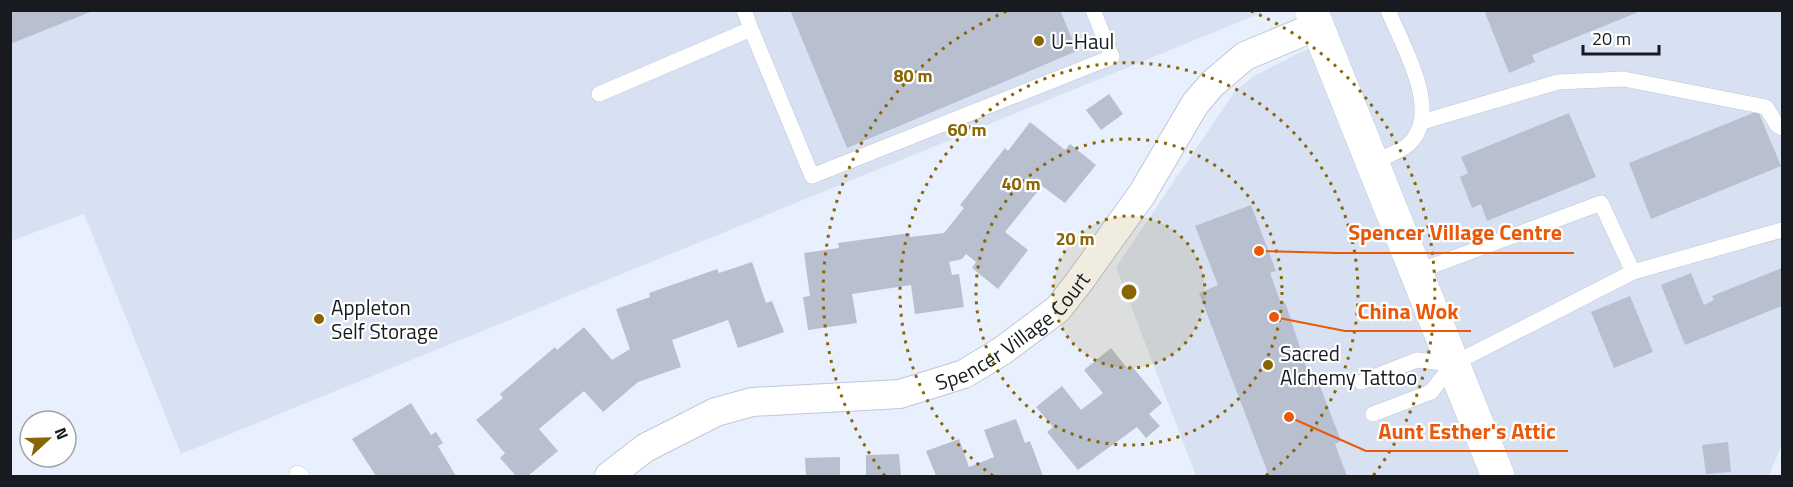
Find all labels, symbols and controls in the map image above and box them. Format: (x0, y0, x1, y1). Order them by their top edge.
scale bar (1583, 18, 1660, 56)
place label: U-Haul (1051, 25, 1114, 57)
text: 20 m (1592, 25, 1631, 52)
marker: U-Haul (1032, 34, 1046, 48)
text: 80 m (893, 62, 933, 89)
text: 60 m (947, 116, 987, 143)
text: 40 m (1001, 170, 1041, 197)
callout: Spencer Village Centre (1336, 213, 1574, 253)
text: Spencer Village Centre (1348, 215, 1562, 249)
text: 20 m (1055, 225, 1095, 252)
street label: Spencer Village Court (931, 265, 1098, 398)
centre of rings (1119, 282, 1139, 302)
place label: Appleton Self Storage (331, 291, 438, 347)
callout: China Wok (1345, 291, 1471, 331)
text: China Wok (1357, 294, 1459, 328)
marker: Appleton Self Storage (312, 312, 326, 326)
place label: Sacred Alchemy Tattoo (1280, 337, 1417, 393)
marker: Sacred Alchemy Tattoo (1261, 358, 1275, 372)
north arrow (18, 409, 78, 469)
callout: Aunt Esther's Attic (1366, 411, 1568, 451)
text: Aunt Esther's Attic (1378, 414, 1556, 448)
text: N (49, 424, 75, 443)

